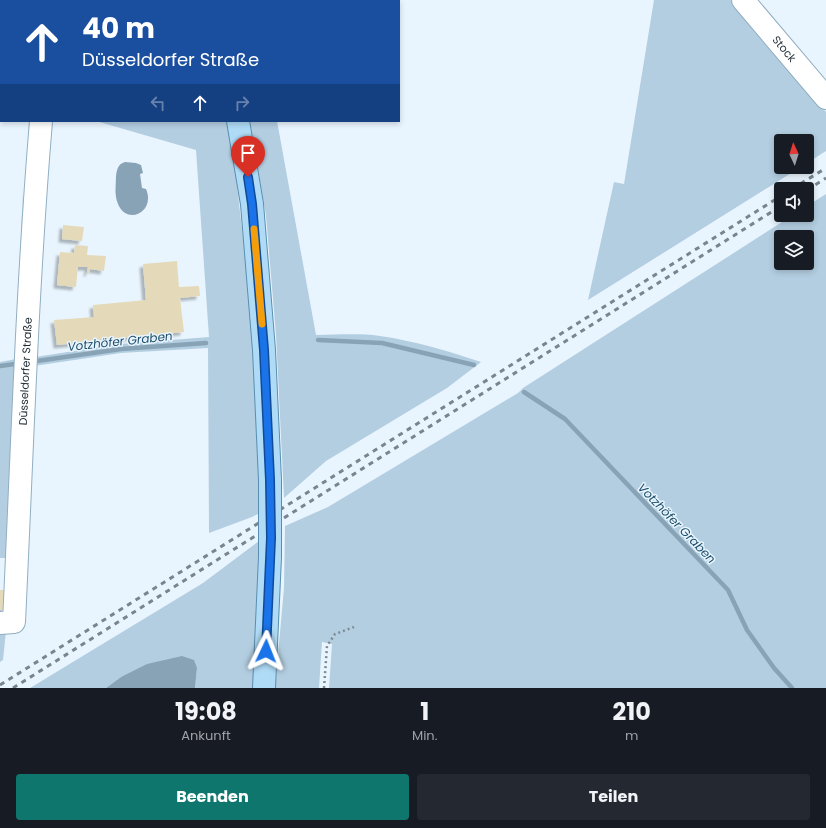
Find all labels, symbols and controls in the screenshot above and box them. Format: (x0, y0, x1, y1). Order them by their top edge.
text: 40 m (82, 9, 155, 48)
icon: ahead (16, 16, 68, 68)
street label: Stock (769, 32, 800, 66)
text: Düsseldorfer Straße (82, 47, 259, 72)
icon: left (147, 92, 169, 114)
icon: ahead (189, 92, 211, 114)
icon: right (231, 92, 253, 114)
north arrow (774, 134, 814, 174)
map controls (774, 134, 814, 270)
pin (231, 136, 265, 177)
icon: arrive (237, 142, 259, 164)
button: sound (774, 182, 814, 222)
button: layers (774, 230, 814, 270)
street label: Düsseldorfer Straße (15, 317, 36, 426)
water label: Votzhöfer Graben (67, 327, 173, 355)
water label: Votzhöfer Graben (634, 479, 720, 567)
position arrow (245, 630, 287, 672)
text: 19:08 (175, 695, 237, 728)
text: 1 (420, 695, 429, 728)
text: 210 (613, 695, 651, 728)
text: Ankunft (181, 726, 231, 745)
text: Min. (412, 726, 437, 745)
text: m (625, 726, 638, 745)
button: Beenden (16, 774, 409, 820)
button: Teilen (417, 774, 810, 820)

